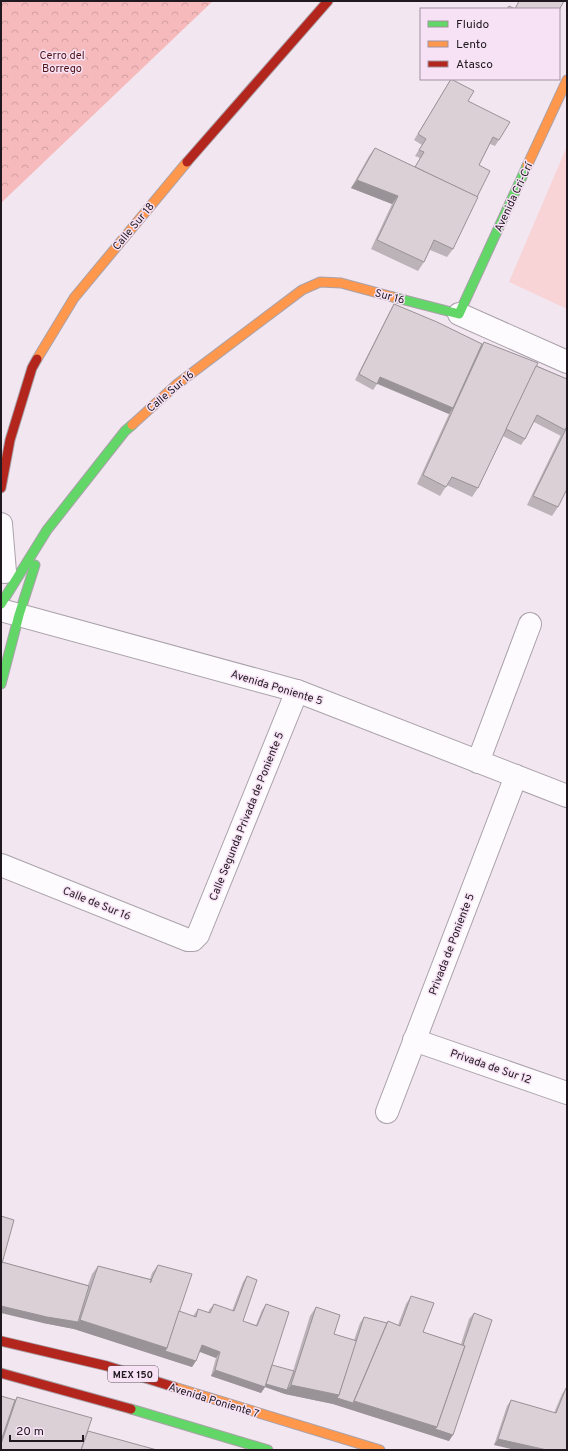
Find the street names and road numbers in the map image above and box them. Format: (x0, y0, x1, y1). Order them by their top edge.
street label: Avenida Cri-Crí (492, 159, 537, 234)
street label: Calle Sur 18 (110, 200, 158, 253)
street label: Sur 16 (373, 286, 406, 308)
street label: Calle Sur 16 (144, 368, 197, 416)
street label: Avenida Poniente 5 (229, 667, 325, 709)
street label: Calle Segunda Privada de Poniente 5 (207, 730, 287, 903)
street label: Calle de Sur 16 (61, 884, 133, 924)
street label: Privada de Poniente 5 (426, 891, 478, 997)
street label: Privada de Sur 12 (448, 1046, 533, 1087)
road number: MEX 150 (108, 1366, 158, 1382)
street label: Avenida Poniente 7 (167, 1381, 261, 1421)

